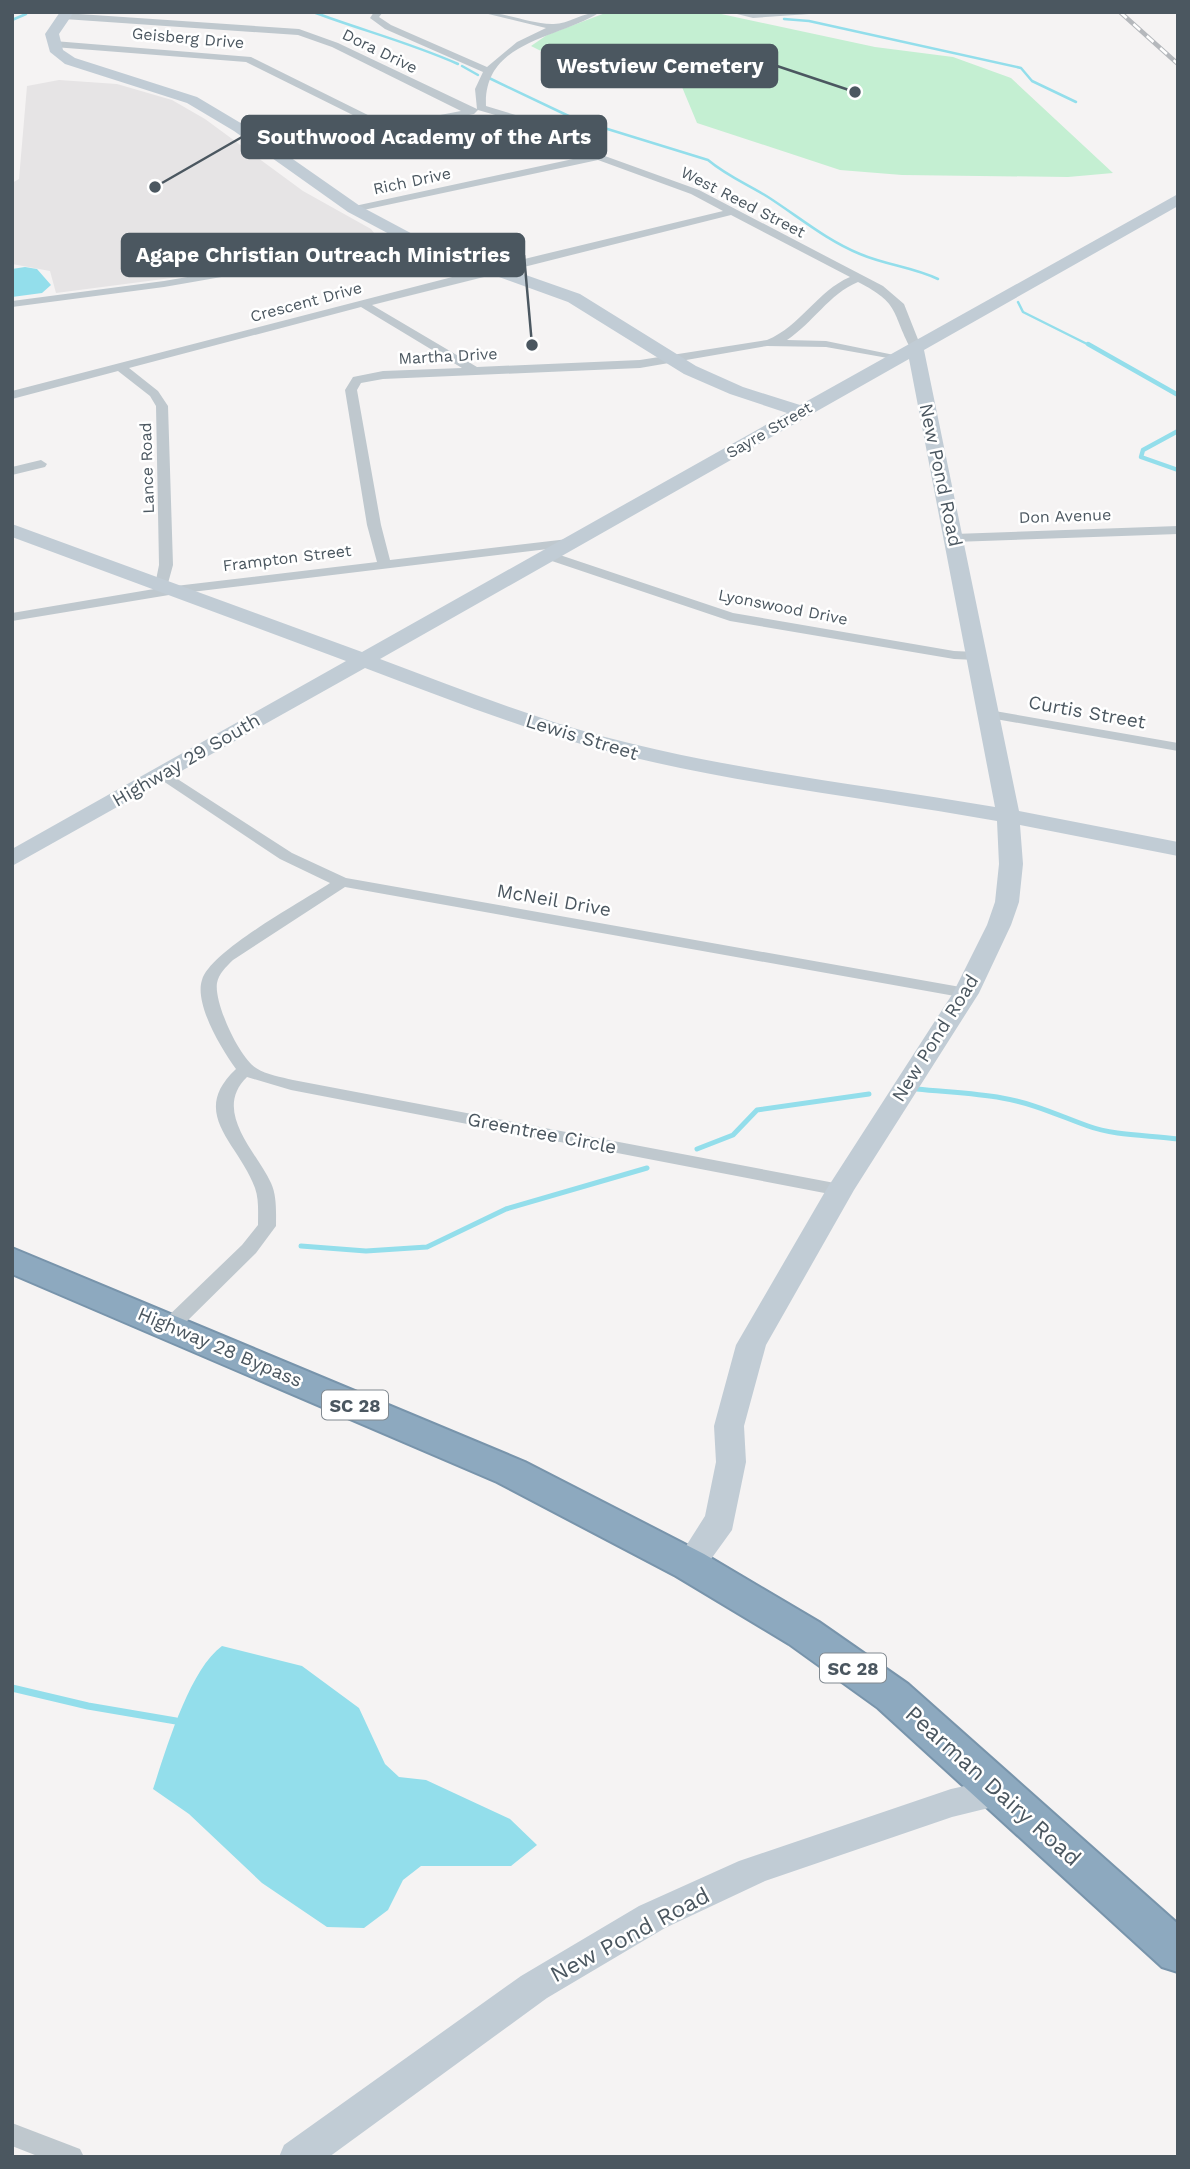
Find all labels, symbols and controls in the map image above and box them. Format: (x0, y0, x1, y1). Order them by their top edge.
street label: Geisberg Drive (131, 24, 245, 52)
street label: Dora Drive (339, 25, 421, 77)
callout: Westview Cemetery (542, 45, 777, 87)
text: Westview Cemetery (556, 53, 764, 78)
callout: Southwood Academy of the Arts (242, 116, 606, 158)
text: Southwood Academy of the Arts (257, 124, 591, 149)
street label: West Reed Street (678, 162, 809, 242)
street label: Rich Drive (371, 164, 453, 198)
callout: Agape Christian Outreach Ministries (122, 234, 524, 276)
text: Agape Christian Outreach Ministries (136, 242, 510, 267)
street label: Crescent Drive (248, 278, 364, 326)
street label: Martha Drive (398, 344, 498, 368)
street label: Sayre Street (723, 398, 816, 462)
street label: New Pond Road (915, 401, 967, 549)
street label: Lance Road (136, 422, 158, 514)
street label: Don Avenue (1018, 505, 1112, 527)
street label: Frampton Street (222, 541, 353, 575)
street label: Lyonswood Drive (717, 585, 849, 629)
street label: Curtis Street (1027, 690, 1147, 734)
street label: Highway 29 South (108, 708, 264, 812)
street label: Lewis Street (523, 709, 641, 765)
street label: McNeil Drive (495, 879, 613, 921)
street label: New Pond Road (887, 970, 983, 1106)
street label: Greentree Circle (465, 1107, 619, 1159)
street label: Highway 28 Bypass (134, 1302, 306, 1392)
road number: SC 28 (322, 1390, 388, 1420)
road number: SC 28 (820, 1653, 886, 1682)
street label: Pearman Dairy Road (900, 1700, 1086, 1872)
street label: New Pond Road (546, 1882, 714, 1988)

